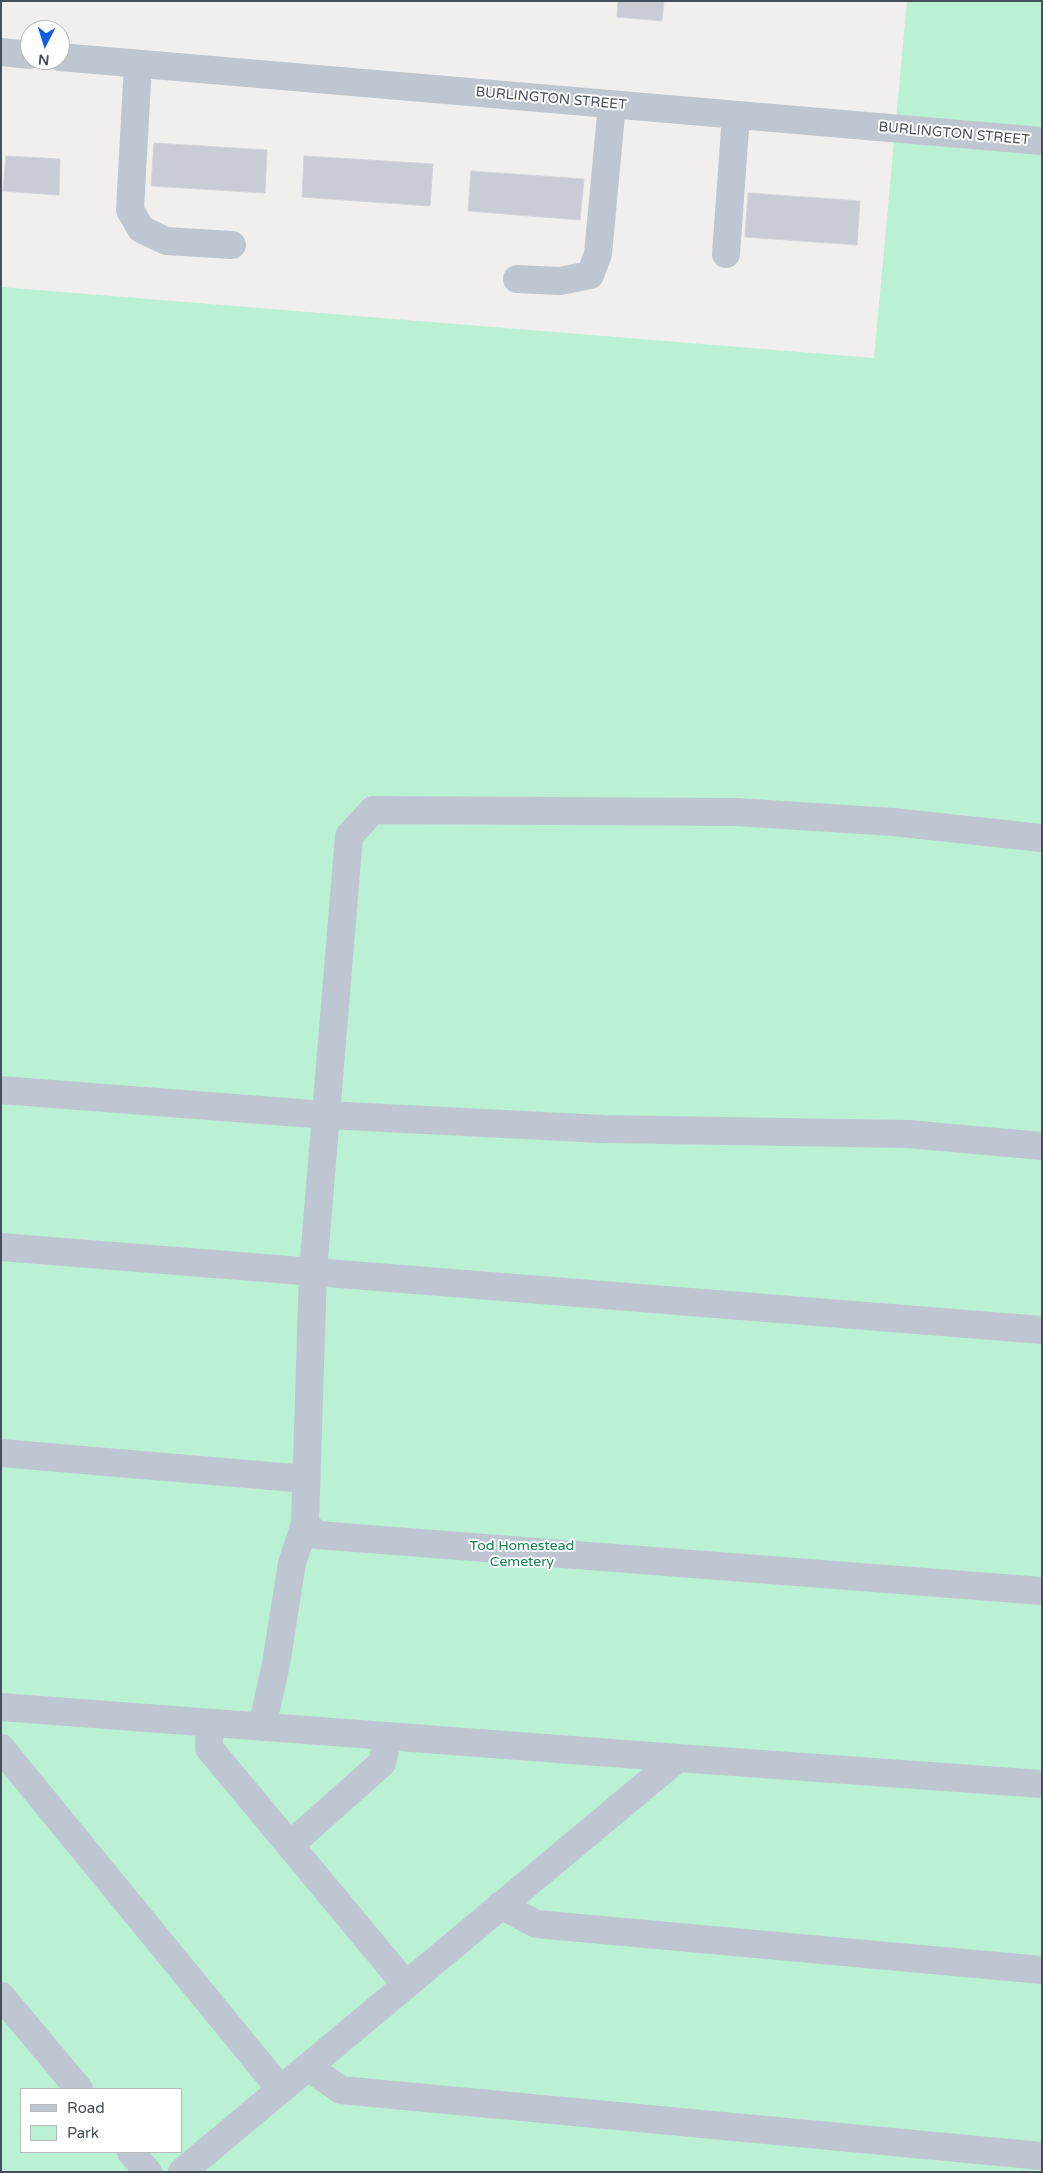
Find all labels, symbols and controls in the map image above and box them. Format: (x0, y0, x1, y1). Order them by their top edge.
north arrow (20, 20, 70, 70)
text: N (37, 50, 50, 68)
street label: BURLINGTON STREET (475, 84, 627, 114)
street label: BURLINGTON STREET (878, 119, 1030, 149)
park label: Tod Homestead Cemetery (470, 1538, 574, 1570)
legend (20, 2088, 182, 2153)
text: Road (67, 2099, 105, 2117)
text: Park (67, 2124, 99, 2142)

